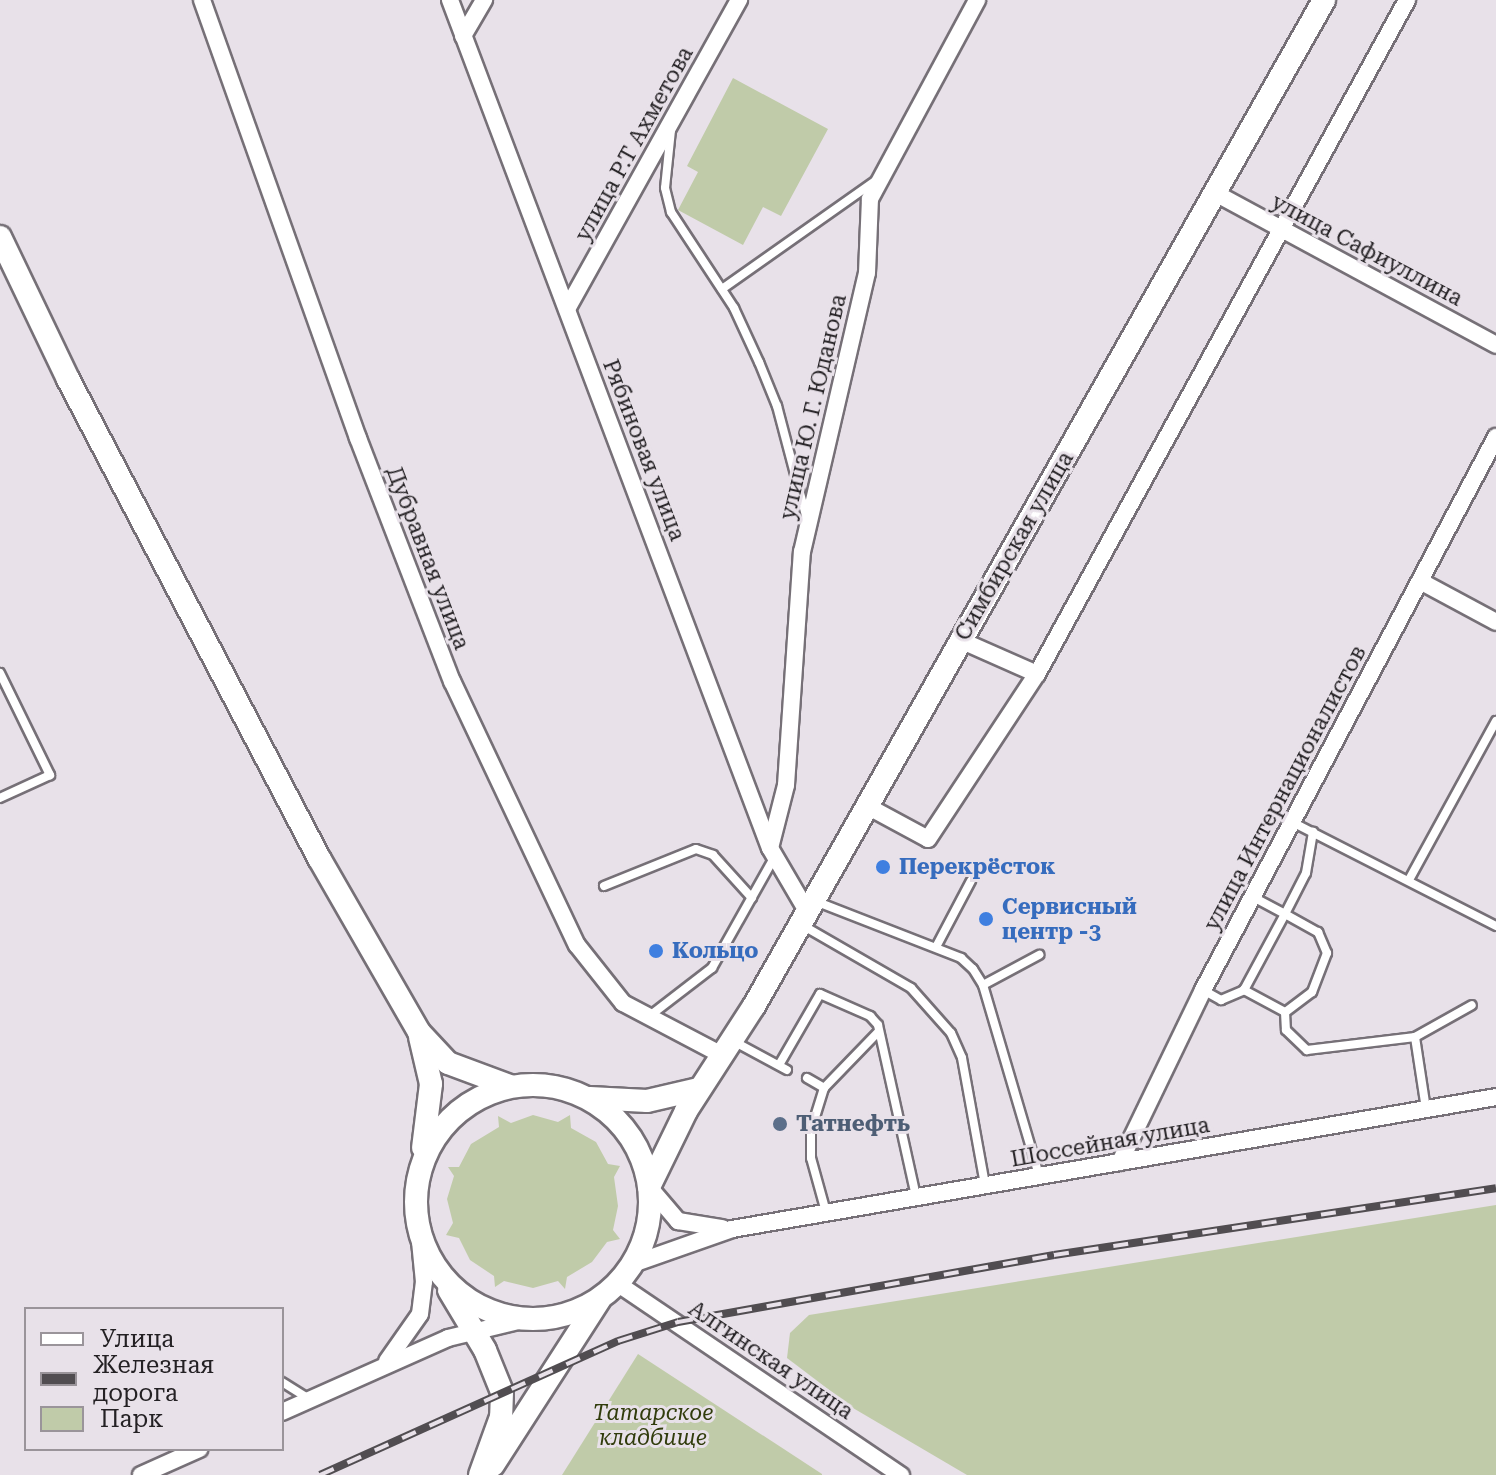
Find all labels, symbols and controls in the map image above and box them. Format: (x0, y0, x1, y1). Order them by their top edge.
street label: улица Р.Т Ахметова (569, 42, 699, 246)
street label: улица Сафиуллина (1267, 188, 1467, 312)
street label: улица Ю. Г. Юданова (774, 292, 852, 522)
street label: Рябиновая улица (597, 356, 691, 544)
street label: Симбирская улица (949, 447, 1079, 645)
street label: Дубравная улица (381, 463, 475, 653)
street label: улица Интернационалистов (1198, 641, 1372, 935)
place label: Перекрёсток (899, 854, 1055, 880)
marker: Перекрёсток (874, 858, 892, 876)
place label: Сервисный центр -3 (1002, 893, 1137, 944)
marker: Сервисный центр -3 (977, 910, 995, 928)
place label: Кольцо (672, 938, 759, 964)
marker: Кольцо (647, 942, 665, 960)
place label: Татнефть (796, 1111, 910, 1137)
street label: Шоссейная улица (1009, 1112, 1211, 1172)
marker: Татнефть (771, 1115, 789, 1133)
street label: Алгинская улица (684, 1295, 858, 1425)
legend (24, 1307, 284, 1451)
text: Улица (100, 1325, 174, 1353)
text: Железная дорога (93, 1351, 214, 1407)
park label: Татарское кладбище (593, 1399, 713, 1450)
text: Парк (100, 1405, 163, 1433)

